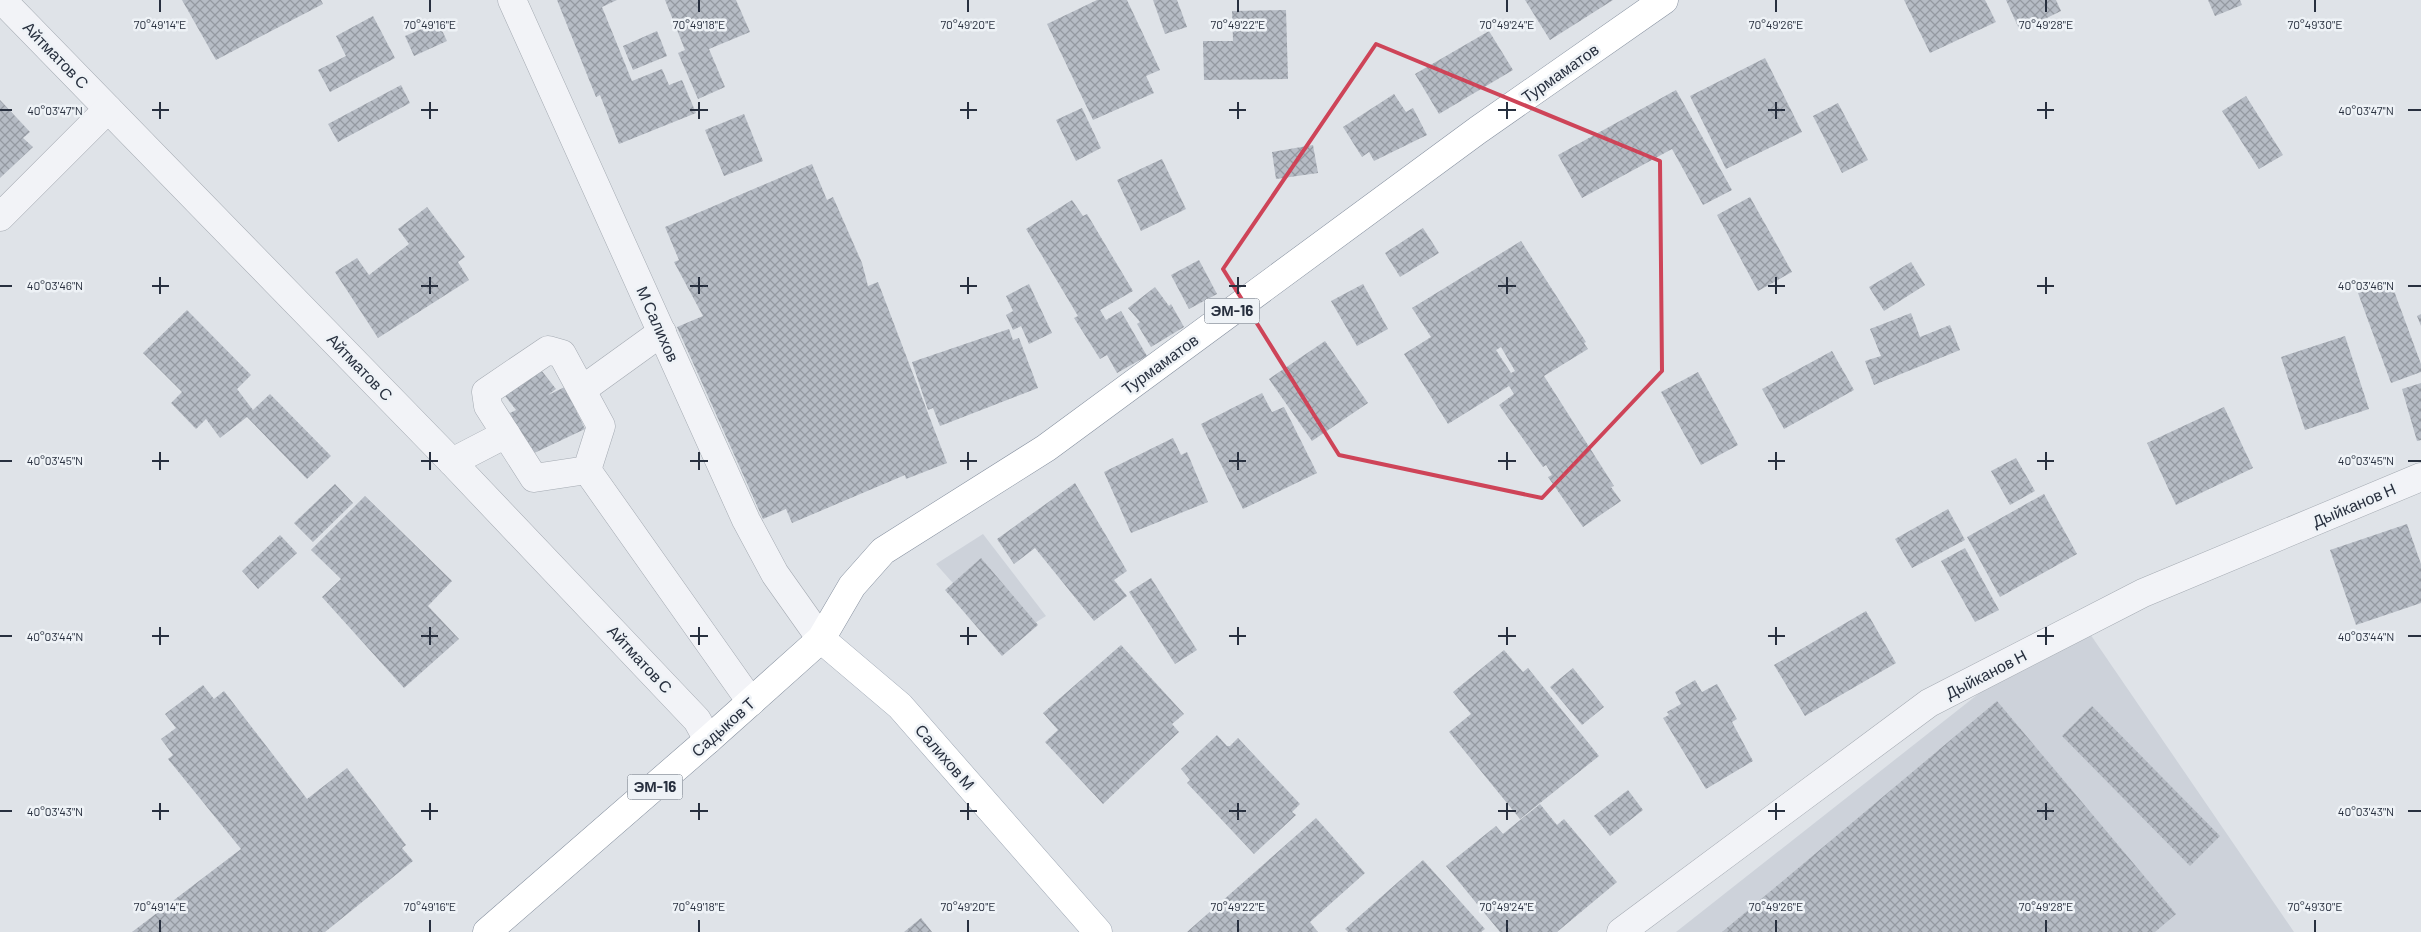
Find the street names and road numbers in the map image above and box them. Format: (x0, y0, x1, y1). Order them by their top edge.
street label: Айтматов С (20, 17, 93, 92)
street label: Турмаматов (1518, 39, 1602, 106)
street label: М Салихов (633, 283, 684, 365)
road number: ЭМ-16 (1204, 298, 1260, 324)
street label: Айтматов С (324, 329, 397, 404)
street label: Турмаматов (1118, 330, 1202, 398)
street label: Дыйканов Н (2309, 479, 2398, 531)
street label: Айтматов С (604, 621, 677, 697)
street label: Дыйканов Н (1942, 645, 2030, 702)
street label: Садыков Т (687, 693, 759, 760)
street label: Салихов М (912, 720, 979, 793)
road number: ЭМ-16 (628, 774, 682, 800)

